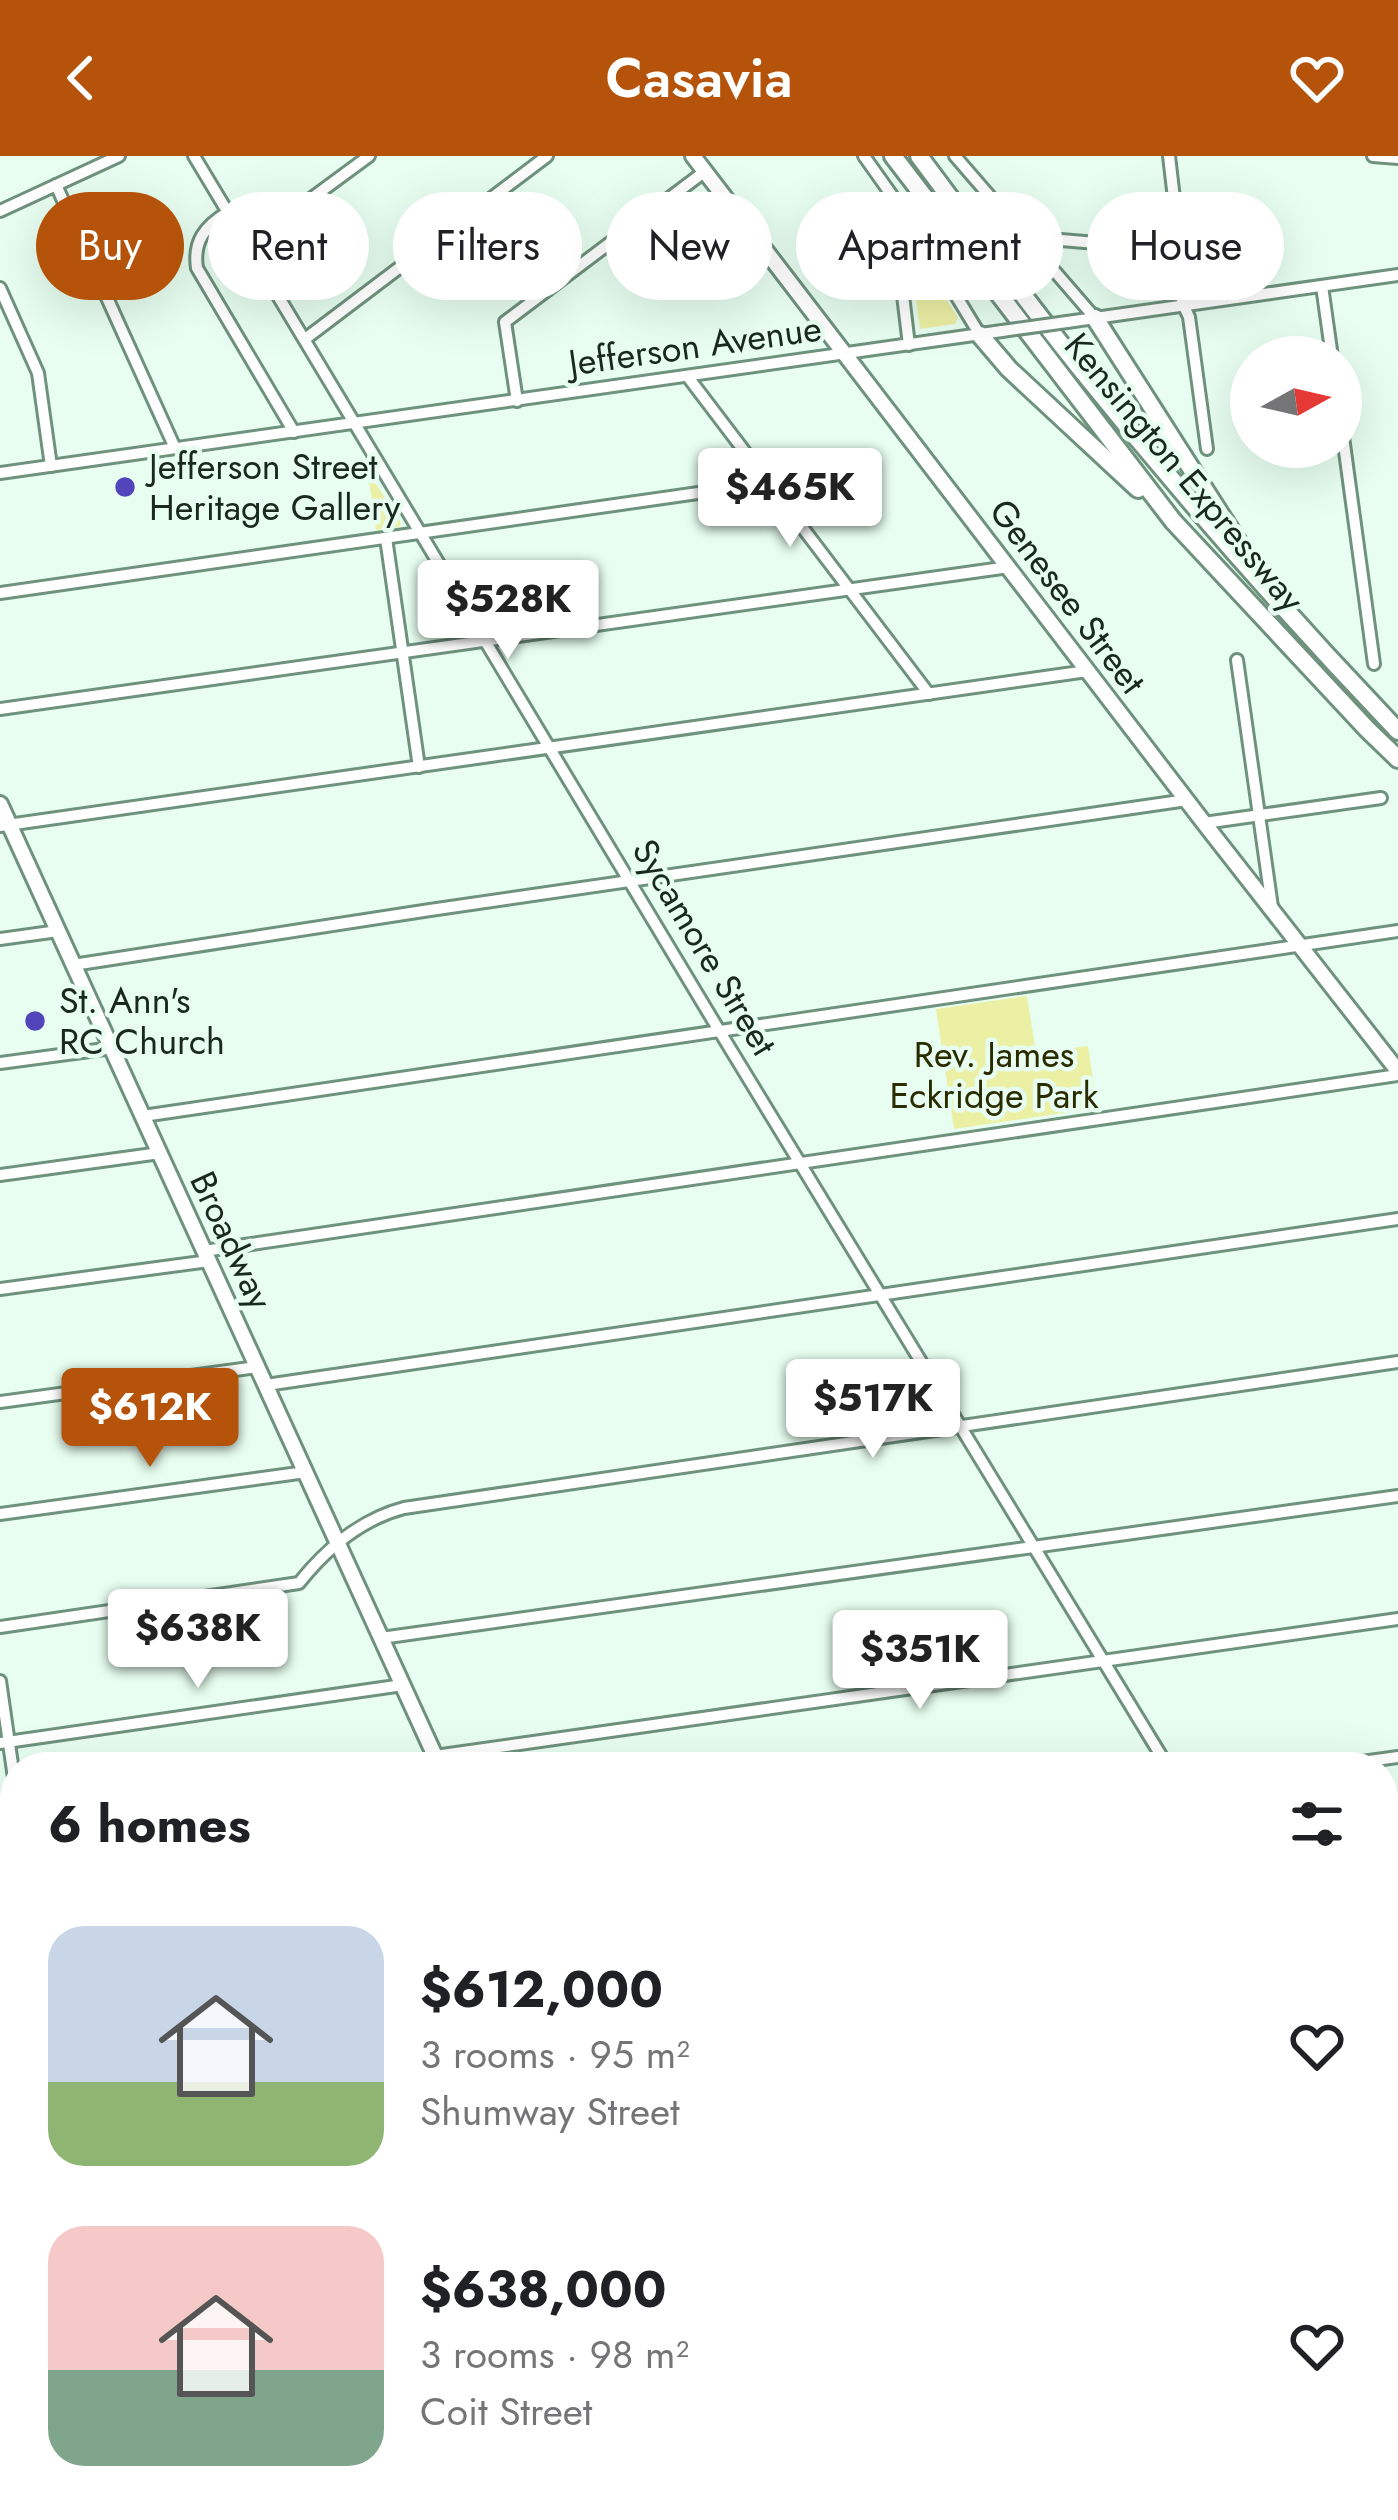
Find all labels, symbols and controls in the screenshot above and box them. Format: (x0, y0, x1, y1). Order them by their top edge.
text: Casavia (605, 39, 793, 117)
icon: back (48, 45, 114, 111)
icon: heart (1284, 45, 1350, 111)
chip: Buy (36, 192, 184, 300)
chip: Rent (208, 192, 369, 300)
chip: Filters (393, 192, 582, 300)
chip: New (606, 192, 772, 300)
chip: Apartment (796, 192, 1063, 300)
chip: House (1087, 192, 1284, 300)
street label: Jefferson Avenue (561, 302, 825, 389)
street label: Kensington Expressway (1053, 321, 1318, 623)
north arrow (1230, 336, 1362, 468)
map controls (1230, 336, 1362, 468)
place label: Jefferson Street Heritage Gallery (145, 440, 401, 533)
pin: $465K (706, 448, 874, 550)
text: $465K (725, 458, 855, 515)
marker: Jefferson Street Heritage Gallery (112, 474, 138, 500)
street label: Genesee Street (977, 488, 1159, 705)
pin: $528K (424, 560, 592, 662)
text: $528K (445, 570, 571, 627)
street label: Sycamore Street (620, 829, 790, 1065)
place label: St. Ann's RC Church (59, 974, 225, 1067)
marker: St. Ann's RC Church (22, 1008, 48, 1034)
park label: Rev. James Eckridge Park (889, 1028, 1099, 1121)
street label: Broadway (177, 1162, 287, 1318)
pin: $517K (789, 1359, 957, 1461)
pin: $612K (66, 1368, 234, 1470)
text: $517K (813, 1369, 933, 1426)
text: $612K (88, 1378, 212, 1435)
pin: $638K (114, 1589, 282, 1691)
text: $638K (135, 1599, 261, 1656)
pin: $351K (836, 1610, 1004, 1712)
text: $351K (860, 1620, 980, 1677)
text: 6 homes (48, 1787, 251, 1861)
icon: filters (1284, 1791, 1350, 1857)
text: $612,000 (420, 1952, 663, 2026)
icon: home (144, 1974, 288, 2118)
icon: heart (1284, 2013, 1350, 2079)
text: 3 rooms · 95 m² (420, 2026, 690, 2083)
text: Shumway Street (420, 2083, 680, 2140)
text: $638,000 (420, 2252, 667, 2326)
icon: home (144, 2274, 288, 2418)
icon: heart (1284, 2313, 1350, 2379)
text: 3 rooms · 98 m² (420, 2326, 689, 2383)
text: Coit Street (420, 2383, 592, 2440)

